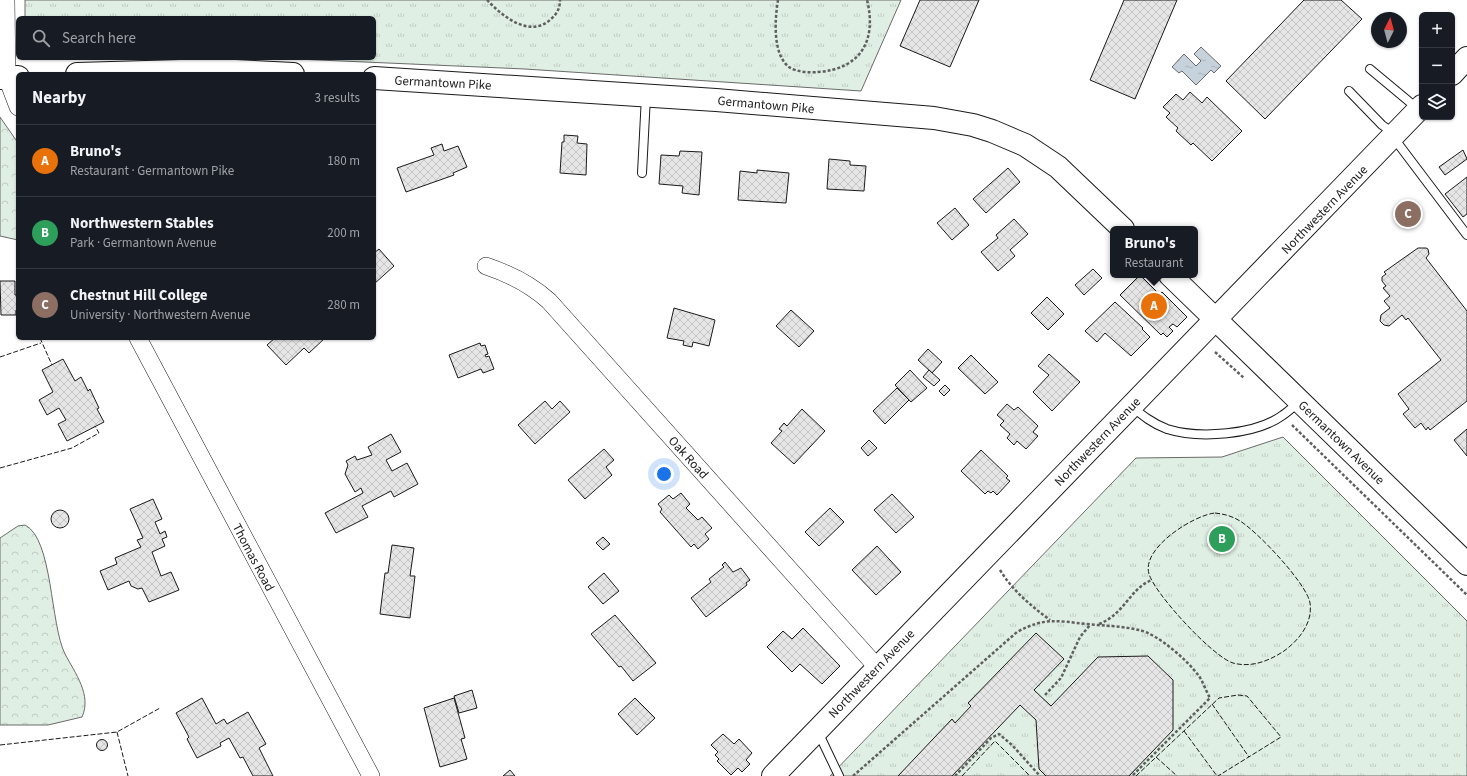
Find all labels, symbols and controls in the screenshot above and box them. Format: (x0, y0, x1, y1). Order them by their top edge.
north arrow (1371, 12, 1407, 48)
map controls (1419, 12, 1455, 120)
button: + (1419, 12, 1455, 48)
search box (16, 16, 376, 60)
icon: search (30, 27, 52, 49)
text: Search here (62, 28, 136, 49)
button: − (1419, 48, 1455, 84)
street label: Germantown Pike (394, 71, 492, 95)
button: layers (1419, 84, 1455, 120)
text: Nearby (32, 86, 86, 110)
text: 3 results (315, 89, 360, 107)
street label: Germantown Pike (717, 92, 815, 118)
text: Bruno's (70, 141, 121, 162)
text: A (41, 152, 49, 170)
text: 180 m (327, 152, 360, 170)
street label: Northwestern Avenue (1277, 161, 1372, 258)
text: Restaurant · Germantown Pike (70, 162, 234, 180)
pin: C (1395, 199, 1421, 229)
text: Northwestern Stables (70, 213, 214, 234)
text: B (41, 224, 49, 242)
text: 200 m (327, 224, 360, 242)
popup (1110, 226, 1198, 278)
text: Bruno's (1125, 233, 1176, 254)
text: Park · Germantown Avenue (70, 234, 217, 252)
text: Restaurant (1125, 254, 1183, 272)
text: Chestnut Hill College (70, 285, 208, 306)
pin: A (1141, 291, 1167, 321)
text: C (41, 296, 49, 314)
text: 280 m (327, 296, 360, 314)
text: University · Northwestern Avenue (70, 306, 251, 324)
street label: Northwestern Avenue (1050, 393, 1145, 490)
street label: Germantown Avenue (1294, 397, 1388, 489)
street label: Oak Road (664, 432, 712, 483)
your location (654, 464, 674, 484)
street label: Thomas Road (228, 520, 279, 595)
pin: B (1209, 524, 1235, 554)
street label: Northwestern Avenue (824, 625, 919, 722)

